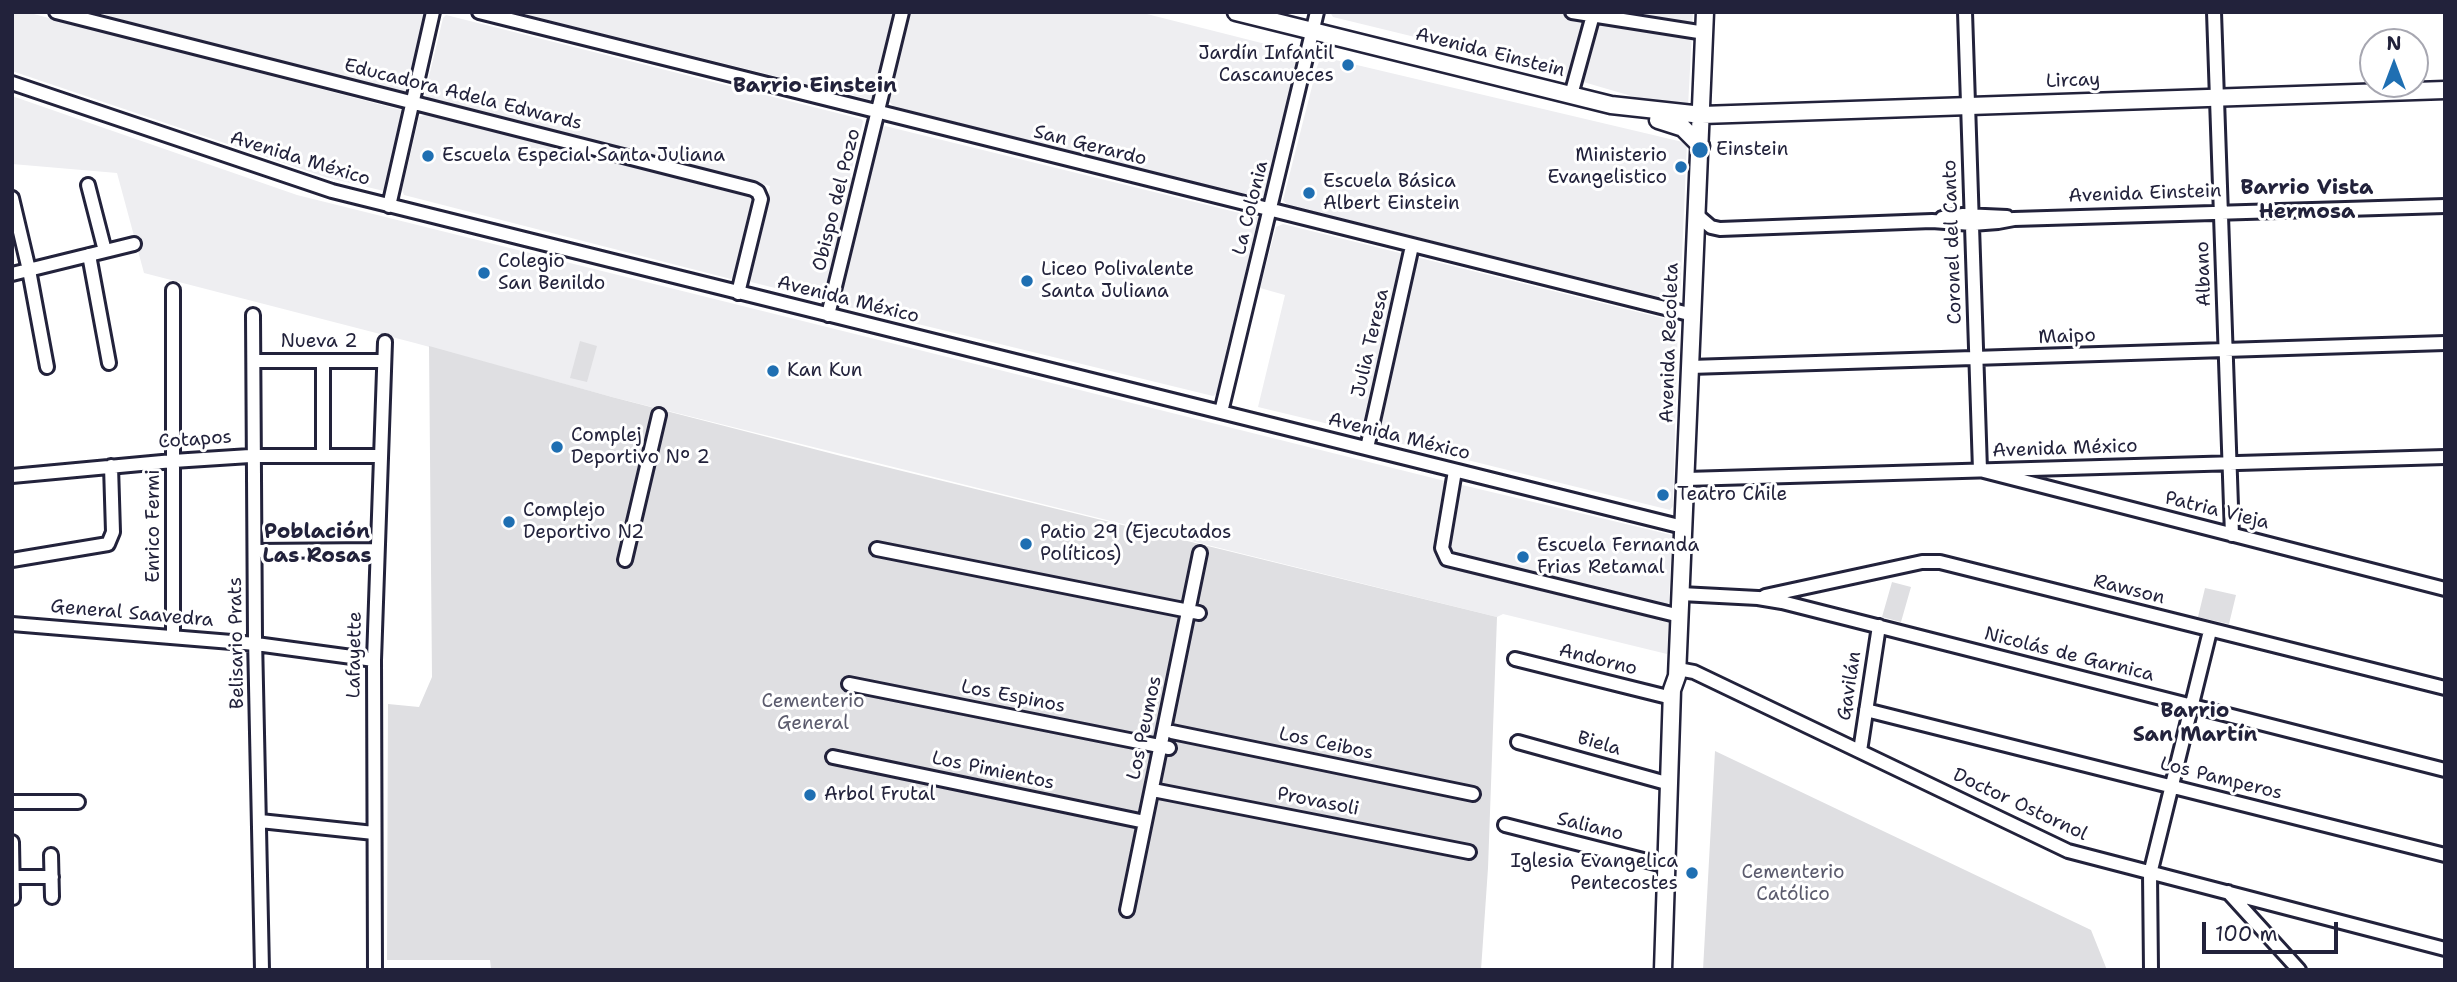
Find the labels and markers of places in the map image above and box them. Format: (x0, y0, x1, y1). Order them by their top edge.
place label: Jardín Infantil Cascanueces (1198, 43, 1334, 87)
marker: Jardín Infantil Cascanueces (1340, 57, 1356, 73)
place label: Einstein (1716, 139, 1788, 161)
marker: Einstein (1690, 140, 1710, 160)
place label: Escuela Especial Santa Juliana (442, 145, 725, 167)
place label: Ministerio Evangelistico (1548, 145, 1667, 189)
marker: Escuela Especial Santa Juliana (420, 148, 436, 164)
marker: Ministerio Evangelistico (1673, 159, 1689, 175)
place label: Escuela Básica Albert Einstein (1323, 171, 1460, 215)
marker: Escuela Básica Albert Einstein (1301, 185, 1317, 201)
place label: Colegio San Benildo (498, 251, 605, 295)
place label: Liceo Polivalente Santa Juliana (1041, 259, 1194, 303)
marker: Colegio San Benildo (476, 265, 492, 281)
marker: Liceo Polivalente Santa Juliana (1019, 273, 1035, 289)
place label: Kan Kun (787, 360, 862, 382)
marker: Kan Kun (765, 363, 781, 379)
place label: Complej Deportivo Nº 2 (571, 425, 710, 469)
marker: Complej Deportivo Nº 2 (549, 439, 565, 455)
place label: Teatro Chile (1677, 484, 1787, 506)
marker: Teatro Chile (1655, 487, 1671, 503)
place label: Complejo Deportivo N2 (523, 500, 644, 544)
marker: Complejo Deportivo N2 (501, 514, 517, 530)
place label: Patio 29 (Ejecutados Políticos) (1040, 522, 1231, 566)
place label: Escuela Fernanda Frias Retamal (1537, 535, 1699, 579)
marker: Patio 29 (Ejecutados Políticos) (1018, 536, 1034, 552)
marker: Escuela Fernanda Frias Retamal (1515, 549, 1531, 565)
place label: Arbol Frutal (824, 784, 935, 806)
marker: Arbol Frutal (802, 787, 818, 803)
place label: Iglesia Evangelica Pentecostes (1511, 851, 1678, 895)
marker: Iglesia Evangelica Pentecostes (1684, 865, 1700, 881)

